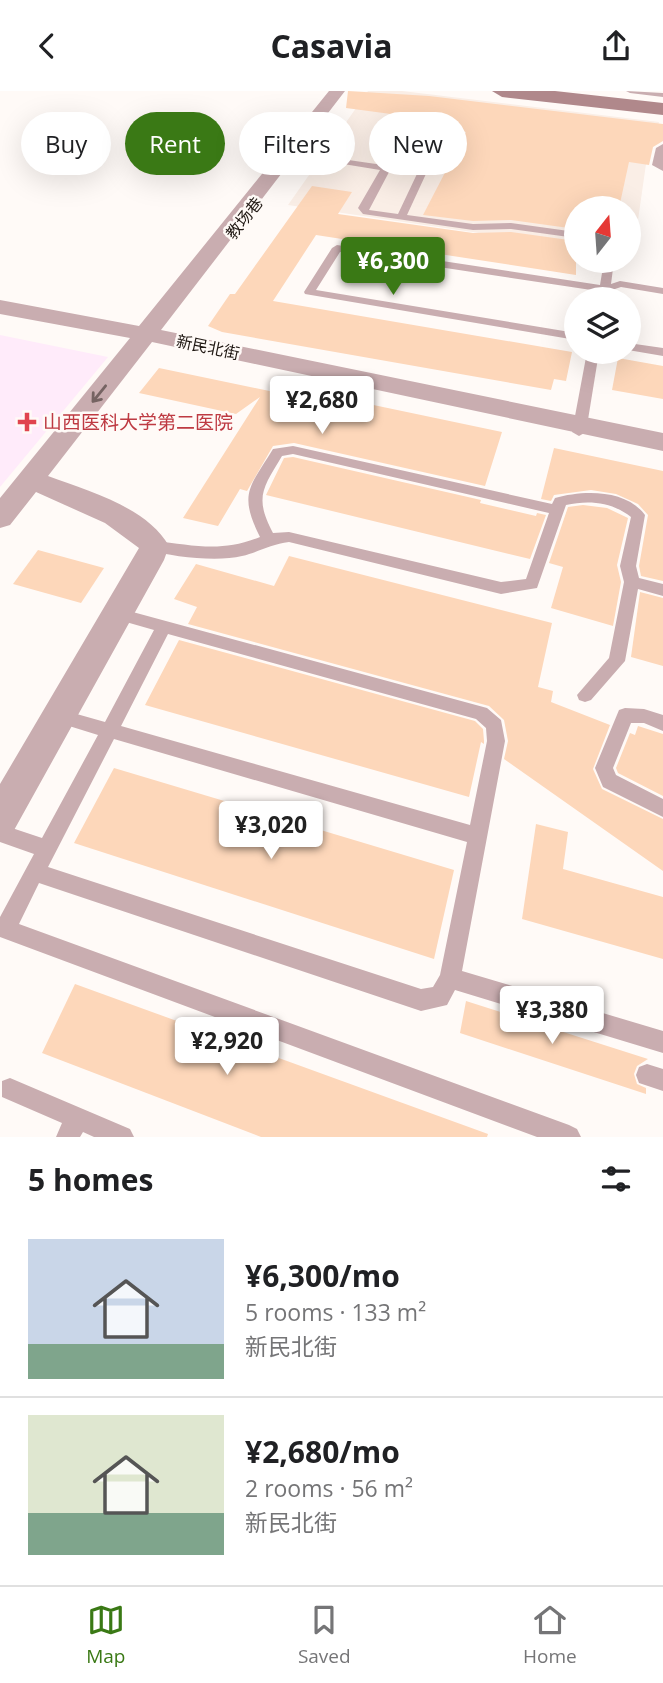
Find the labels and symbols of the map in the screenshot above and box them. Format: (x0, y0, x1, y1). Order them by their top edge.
street label: 教场巷 (221, 192, 267, 244)
north arrow (564, 196, 640, 273)
pin: ¥6,300 (336, 237, 450, 297)
street label: 新民北街 (174, 330, 242, 364)
pin: ¥2,680 (265, 377, 379, 436)
one-way arrow (91, 385, 107, 403)
place label: 山西医科大学第二医院 (43, 409, 233, 435)
marker: 山西医科大学第二医院 (17, 412, 37, 432)
pin: ¥3,020 (214, 801, 328, 861)
pin: ¥3,380 (495, 986, 609, 1046)
pin: ¥2,920 (170, 1017, 284, 1077)

